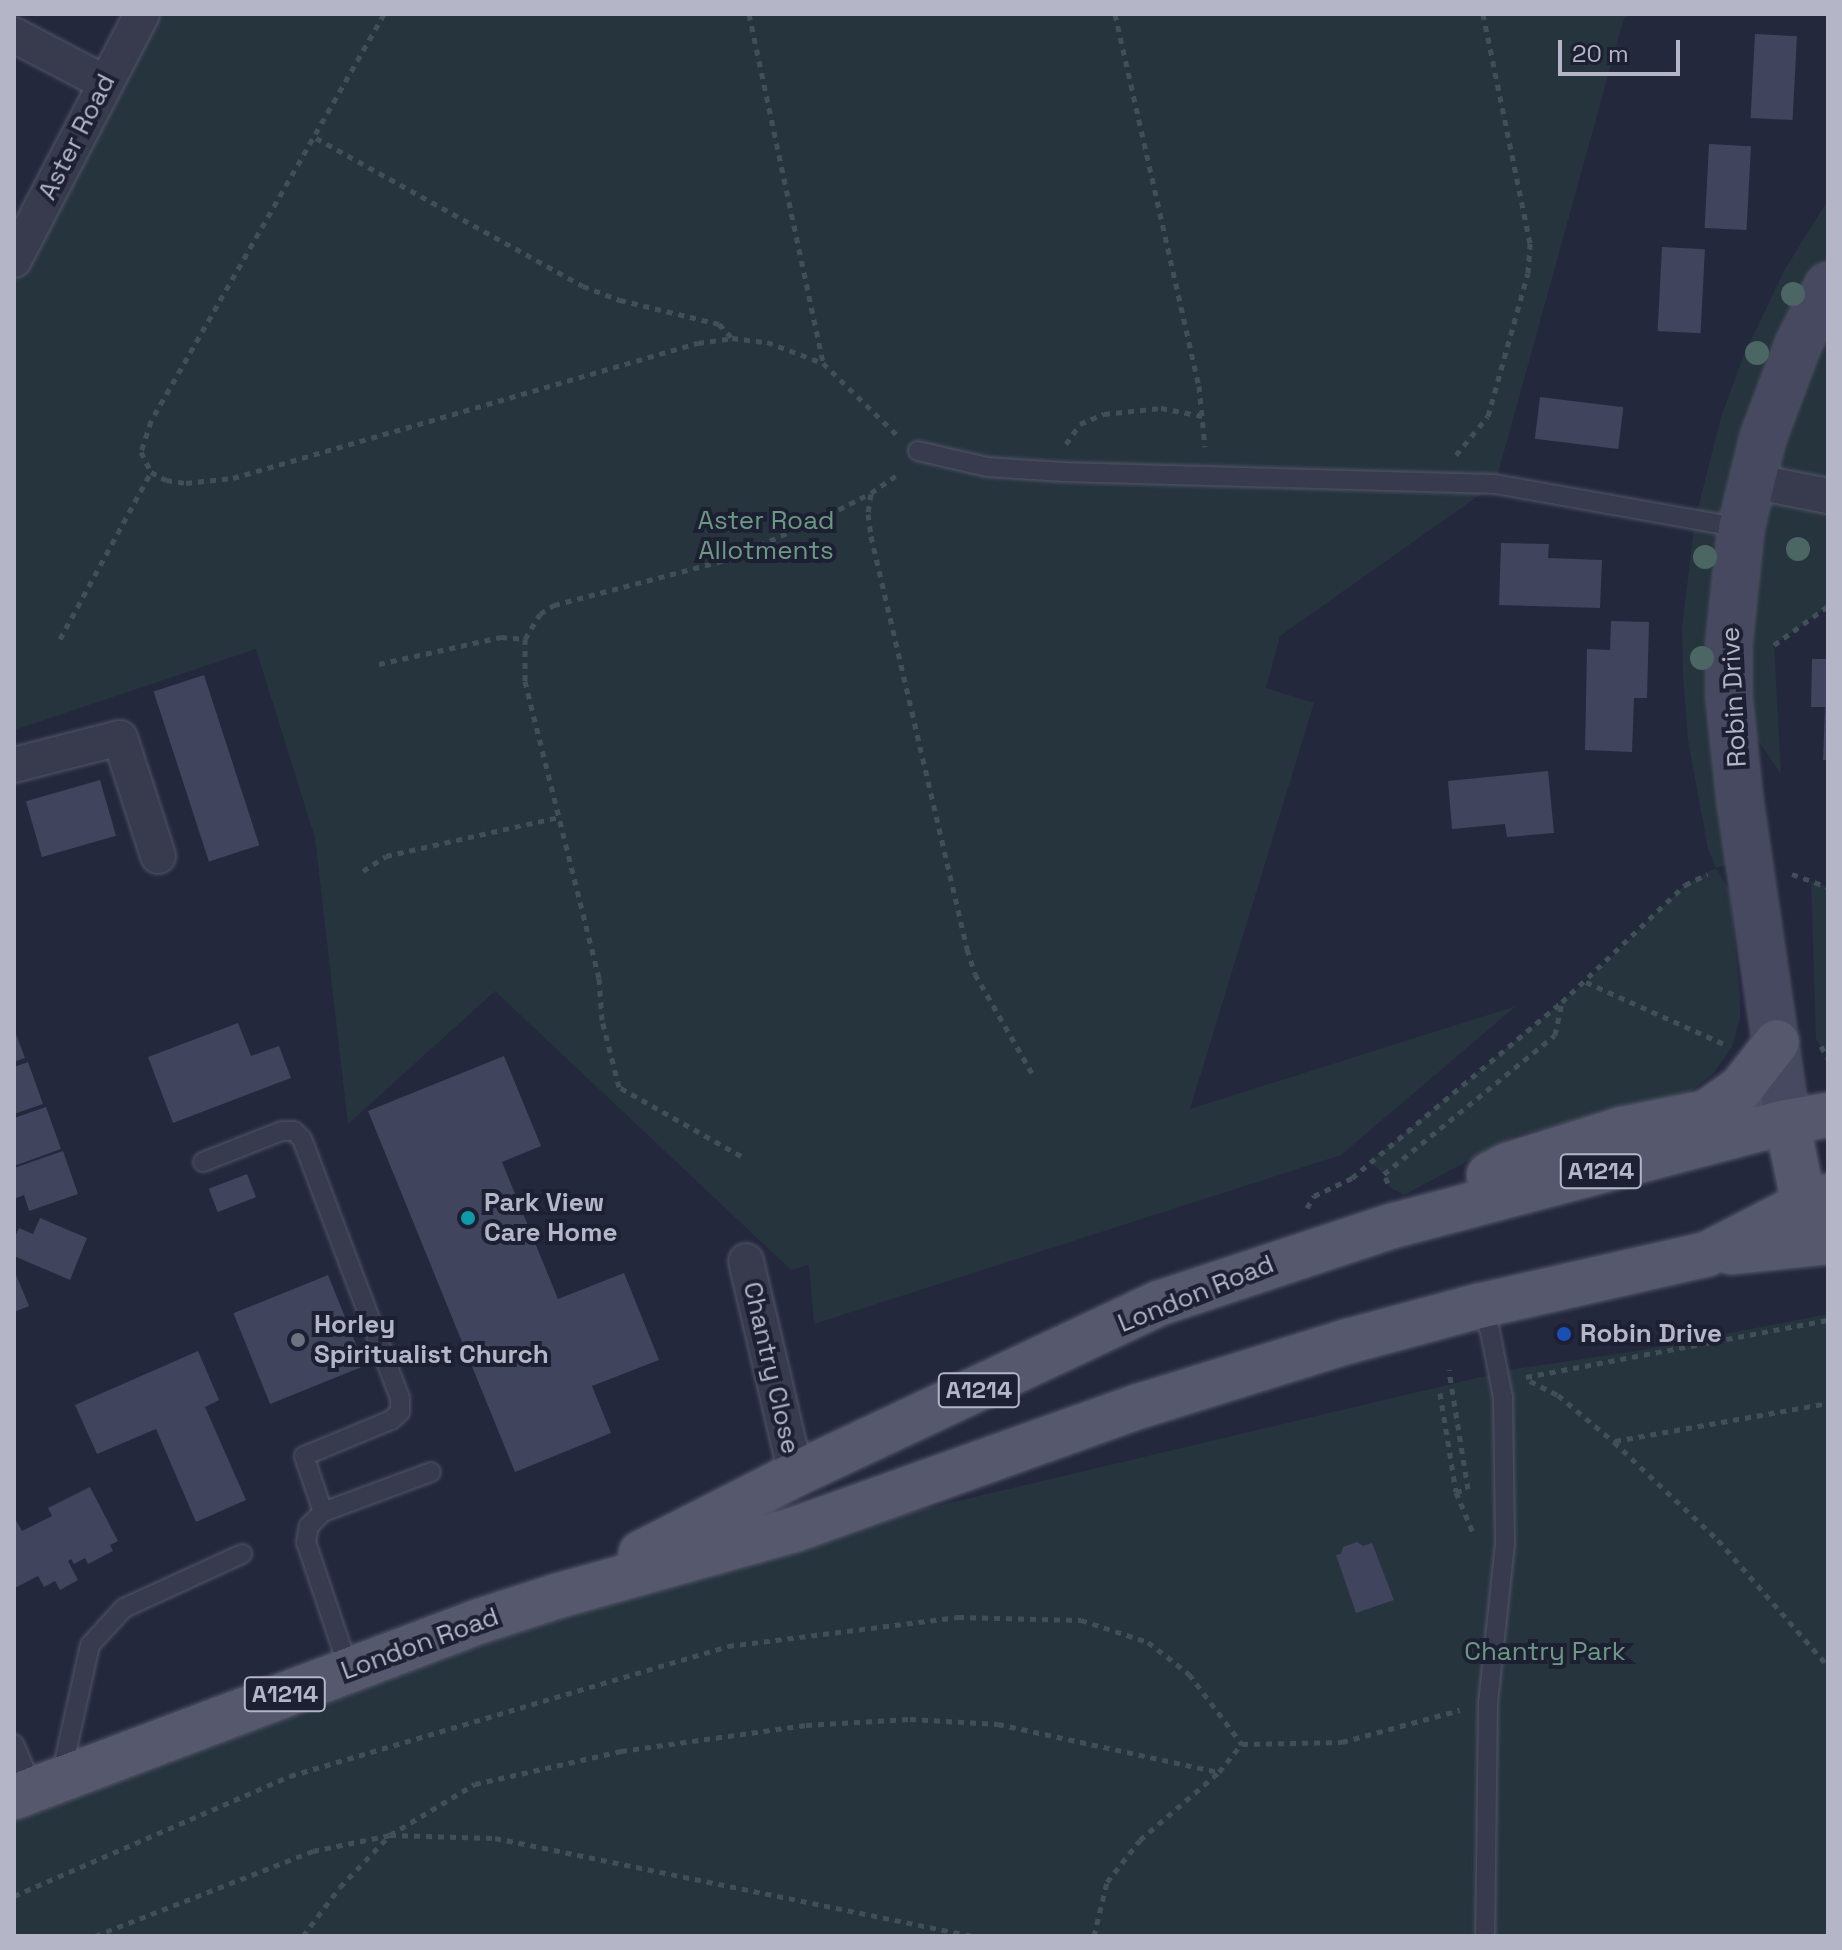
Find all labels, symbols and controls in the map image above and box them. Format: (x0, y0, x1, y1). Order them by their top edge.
scale bar (1562, 24, 1684, 74)
text: 20 m (1572, 38, 1629, 69)
street label: Aster Road (32, 69, 122, 205)
park label: Aster Road Allotments (698, 505, 834, 566)
street label: Robin Drive (1715, 626, 1753, 768)
road number: A1214 (1559, 1151, 1643, 1191)
place label: Park View Care Home (484, 1187, 617, 1248)
marker: Park View Care Home (459, 1209, 477, 1227)
street label: London Road (1113, 1249, 1279, 1339)
street label: Chantry Close (736, 1279, 806, 1457)
place label: Horley Spiritualist Church (314, 1309, 549, 1370)
place label: Robin Drive (1580, 1318, 1722, 1350)
marker: Robin Drive (1555, 1325, 1573, 1343)
marker: Horley Spiritualist Church (289, 1331, 307, 1349)
road number: A1214 (937, 1370, 1021, 1410)
street label: London Road (337, 1601, 503, 1687)
park label: Chantry Park (1464, 1636, 1626, 1668)
road number: A1214 (243, 1674, 327, 1714)

